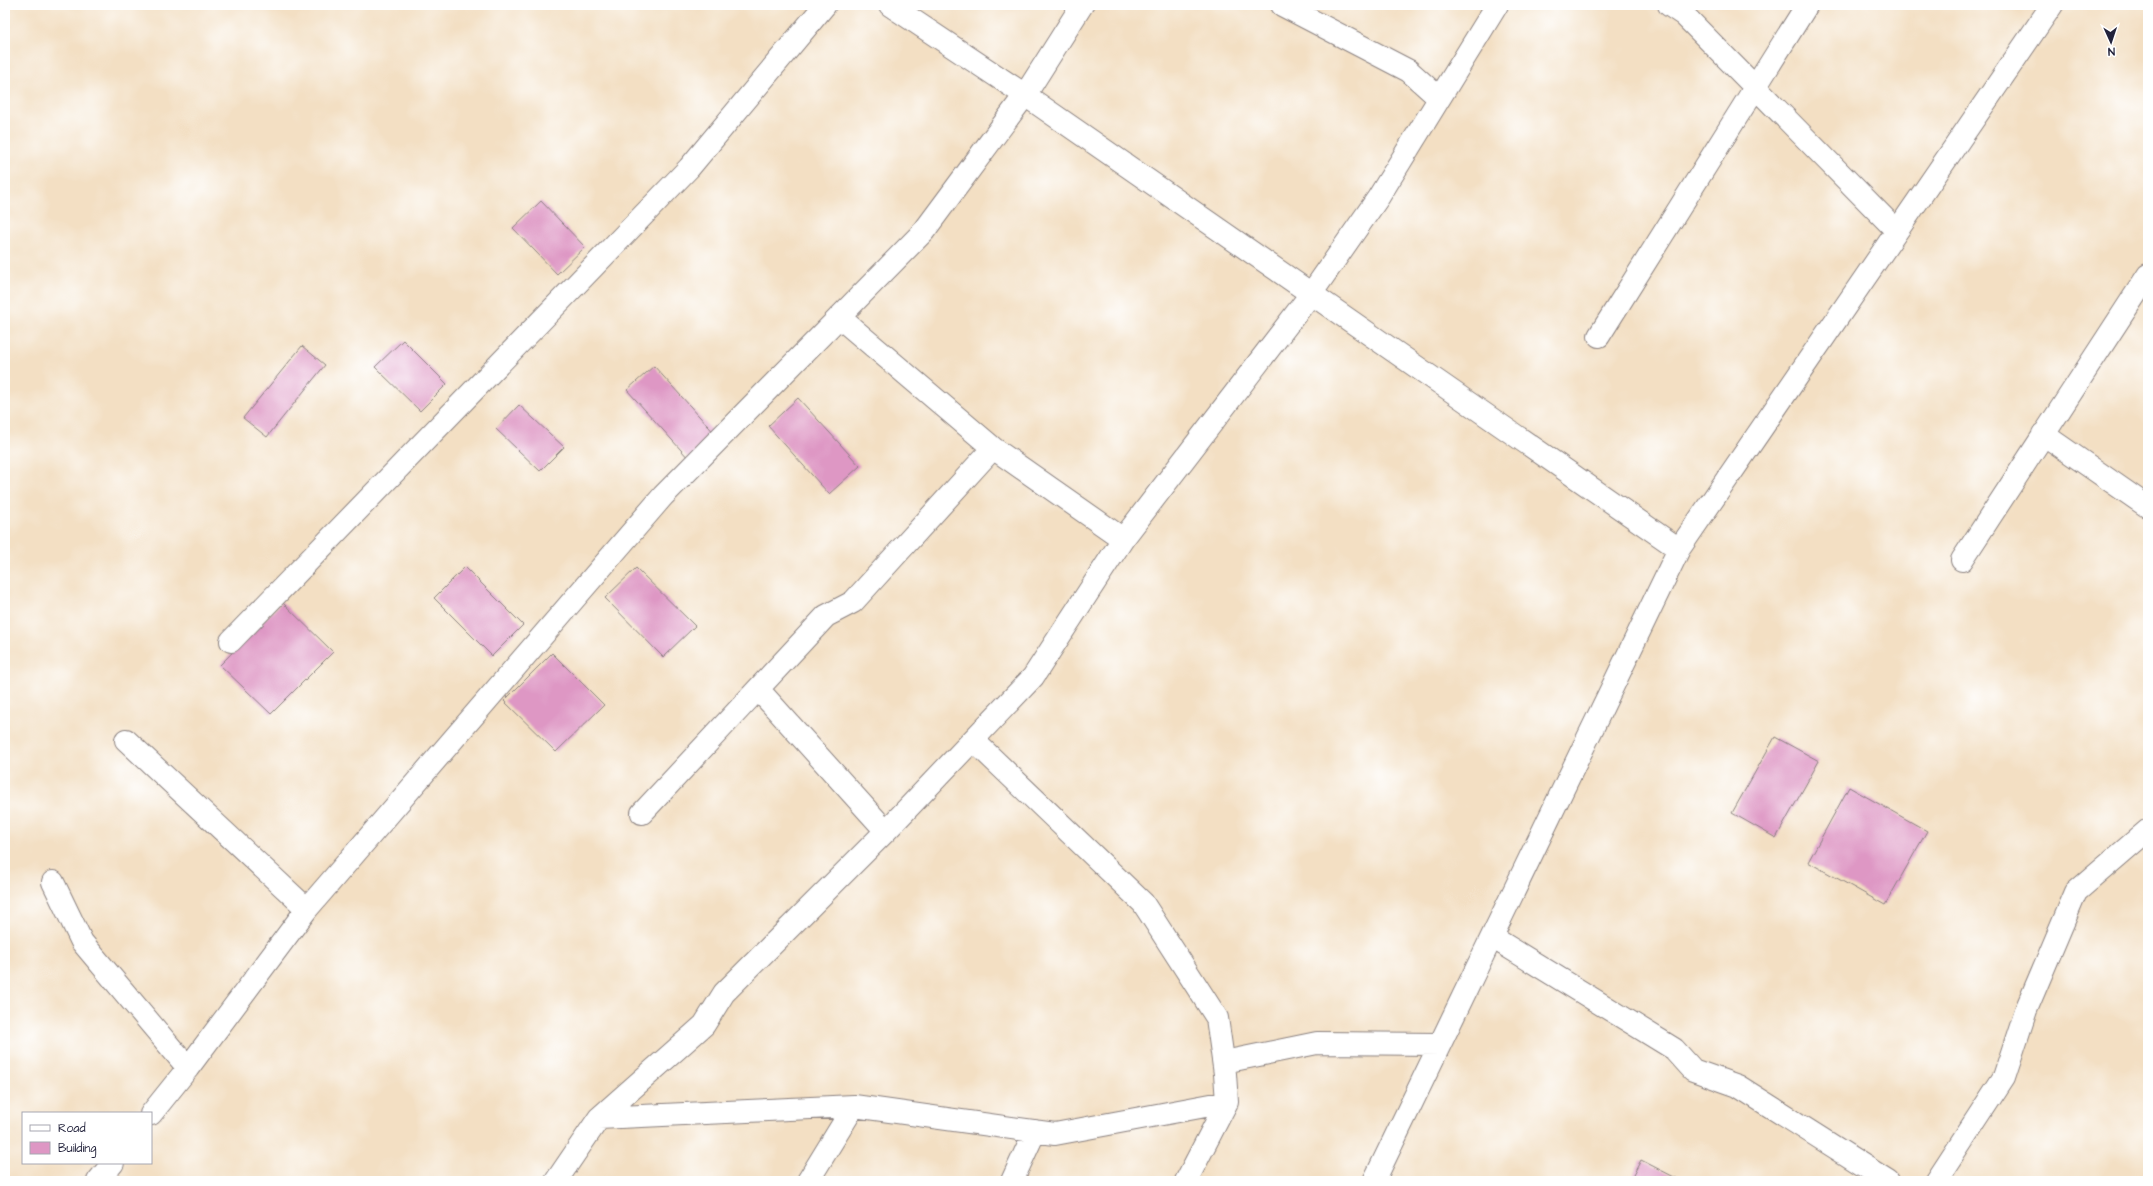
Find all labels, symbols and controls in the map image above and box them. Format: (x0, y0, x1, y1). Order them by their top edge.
north arrow (2091, 22, 2131, 62)
text: N (2108, 44, 2115, 59)
legend (22, 1112, 152, 1164)
text: Road (58, 1120, 86, 1137)
text: Building (58, 1140, 96, 1158)

